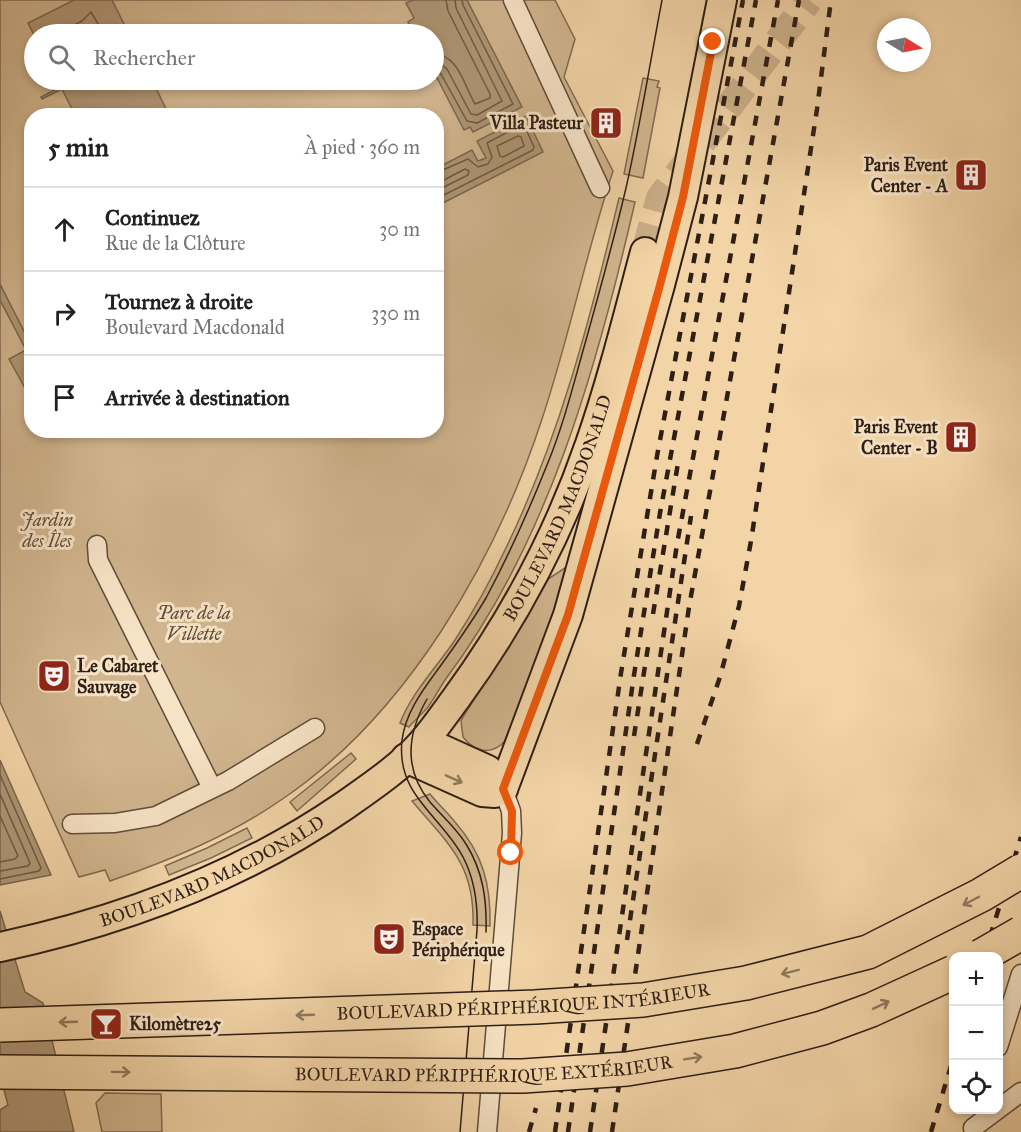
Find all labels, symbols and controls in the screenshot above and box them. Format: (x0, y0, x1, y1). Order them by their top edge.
north arrow (877, 18, 931, 72)
search box (24, 24, 444, 90)
route end (699, 28, 725, 54)
icon: search (45, 41, 78, 74)
text: Rechercher (93, 44, 195, 71)
building icon: Villa Pasteur (588, 105, 624, 141)
place label: Villa Pasteur (489, 112, 584, 134)
text: 5 min (48, 131, 109, 163)
text: À pied · 360 m (304, 135, 420, 159)
place label: Paris Event Center - A (864, 154, 949, 197)
building icon: Paris Event Center - A (953, 157, 989, 193)
text: Continuez (105, 204, 200, 231)
icon: ahead (48, 213, 81, 246)
text: 30 m (379, 217, 420, 241)
text: Rue de la Clôture (105, 231, 246, 255)
text: Tournez à droite (105, 288, 253, 315)
icon: right (48, 297, 81, 330)
text: 330 m (371, 301, 420, 325)
text: Boulevard Macdonald (105, 315, 285, 339)
icon: arrive (48, 381, 81, 414)
text: Arrivée à destination (105, 384, 290, 411)
street label: BOULEVARD MACDONALD (499, 392, 616, 625)
place label: Paris Event Center - B (854, 416, 939, 459)
building icon: Paris Event Center - B (943, 419, 979, 455)
park label: Jardin des Îles (20, 509, 73, 552)
park label: Parc de la Villette (157, 602, 231, 645)
place label: Le Cabaret Sauvage (77, 655, 159, 699)
theatre icon: Le Cabaret Sauvage (36, 658, 72, 694)
one-way arrow (445, 774, 463, 786)
street label: BOULEVARD MACDONALD (97, 811, 328, 932)
route start (497, 839, 523, 865)
one-way arrow (962, 895, 980, 907)
place label: Espace Périphérique (412, 918, 505, 962)
theatre icon: Espace Périphérique (371, 921, 407, 957)
map controls (949, 952, 1003, 1114)
button: + (949, 952, 1003, 1006)
one-way arrow (781, 967, 800, 979)
street label: BOULEVARD PÉRIPHÉRIQUE INTÉRIEUR (336, 978, 713, 1025)
one-way arrow (871, 999, 889, 1011)
bar icon: Kilomètre25 (88, 1006, 124, 1042)
button: − (949, 1006, 1003, 1060)
one-way arrow (295, 1009, 315, 1021)
place label: Kilomètre25 (129, 1013, 221, 1035)
one-way arrow (58, 1016, 78, 1028)
street label: BOULEVARD PÉRIPHÉRIQUE EXTÉRIEUR (295, 1050, 675, 1087)
one-way arrow (683, 1053, 703, 1064)
button: locate (949, 1060, 1003, 1114)
one-way arrow (111, 1066, 131, 1078)

